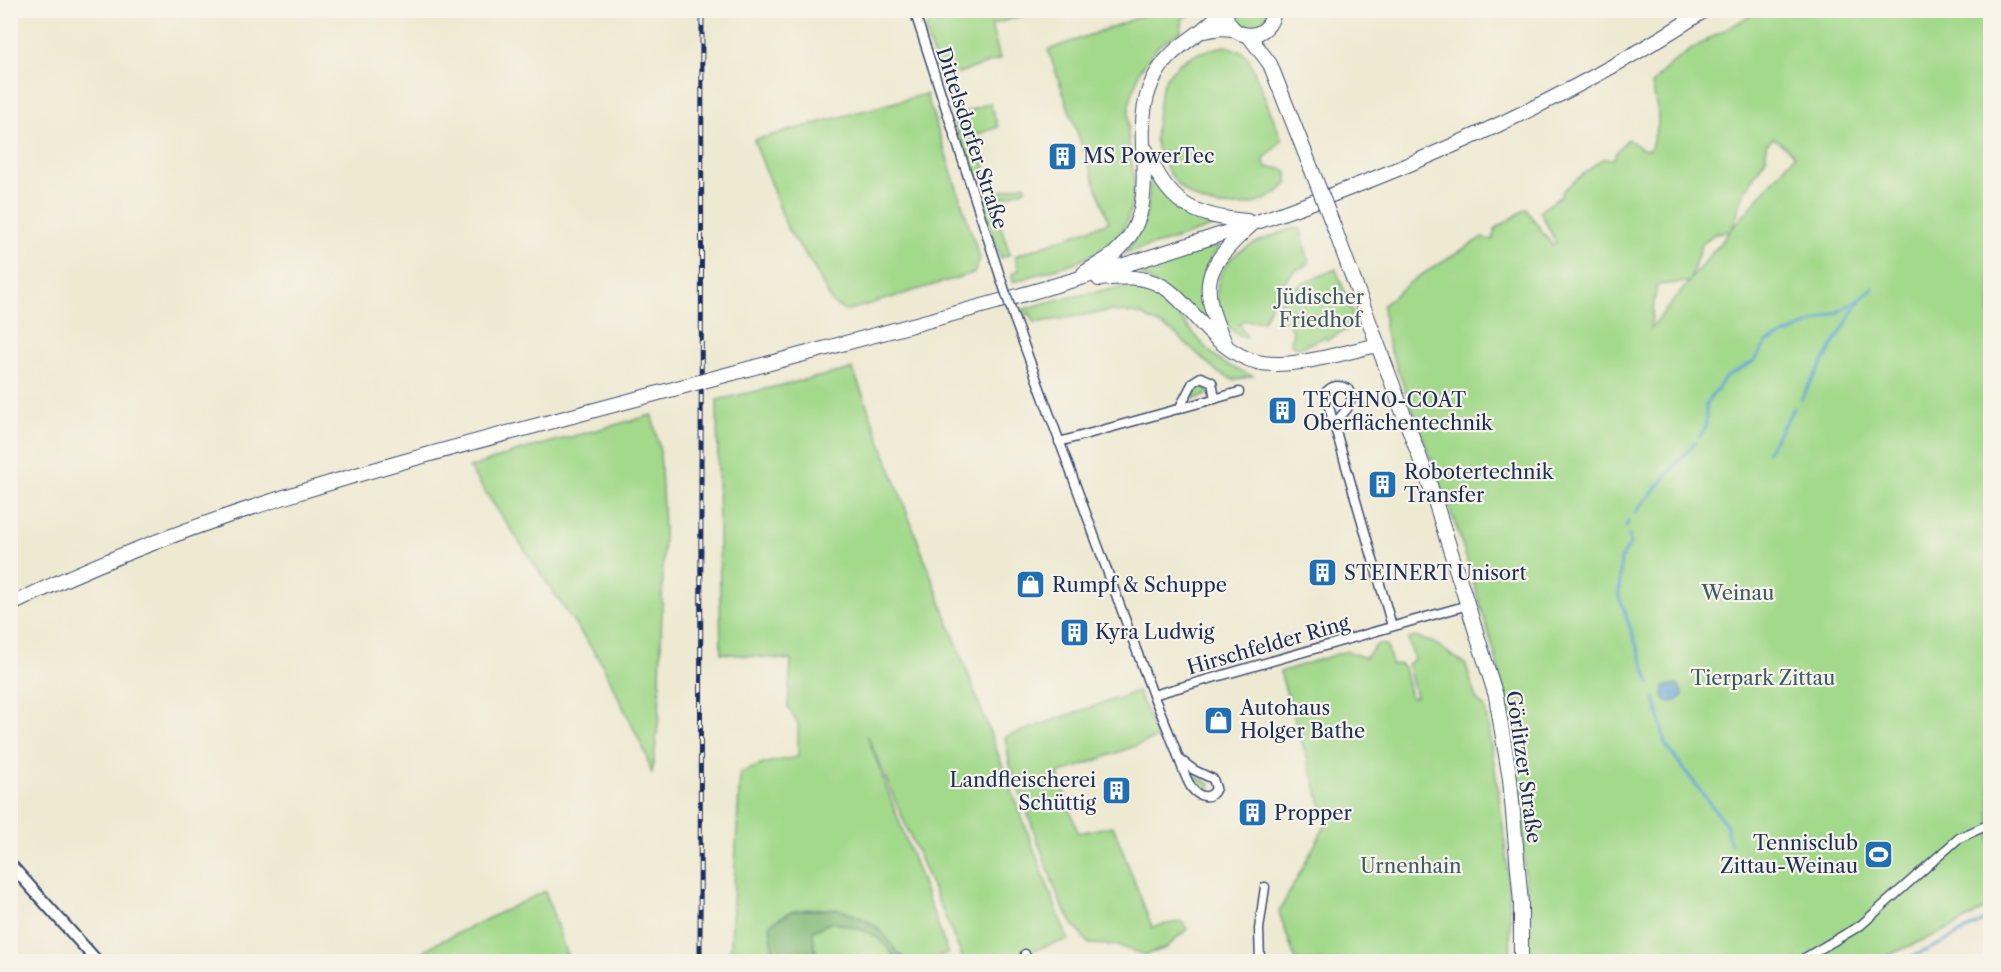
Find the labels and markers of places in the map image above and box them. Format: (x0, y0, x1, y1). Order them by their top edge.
building icon: MS PowerTec (1046, 140, 1078, 172)
place label: MS PowerTec (1083, 144, 1215, 168)
place label: TECHNO-COAT Oberflächentechnik (1303, 388, 1494, 435)
building icon: TECHNO-COAT Oberflächentechnik (1266, 395, 1298, 427)
place label: Robotertechnik Transfer (1404, 460, 1555, 507)
building icon: Robotertechnik Transfer (1367, 468, 1399, 500)
building icon: STEINERT Unisort (1307, 557, 1339, 589)
place label: STEINERT Unisort (1344, 561, 1527, 585)
shop icon: Rumpf & Schuppe (1015, 569, 1047, 601)
place label: Rumpf & Schuppe (1052, 573, 1227, 597)
building icon: Kyra Ludwig (1058, 616, 1090, 648)
place label: Kyra Ludwig (1095, 620, 1215, 644)
place label: Autohaus Holger Bathe (1239, 696, 1365, 743)
shop icon: Autohaus Holger Bathe (1203, 704, 1235, 736)
place label: Landfleischerei Schüttig (949, 768, 1096, 815)
building icon: Landfleischerei Schüttig (1101, 775, 1133, 807)
building icon: Propper (1237, 797, 1269, 829)
place label: Propper (1274, 801, 1353, 825)
place label: Tennisclub Zittau-Weinau (1720, 831, 1858, 878)
sports icon: Tennisclub Zittau-Weinau (1863, 838, 1895, 870)

